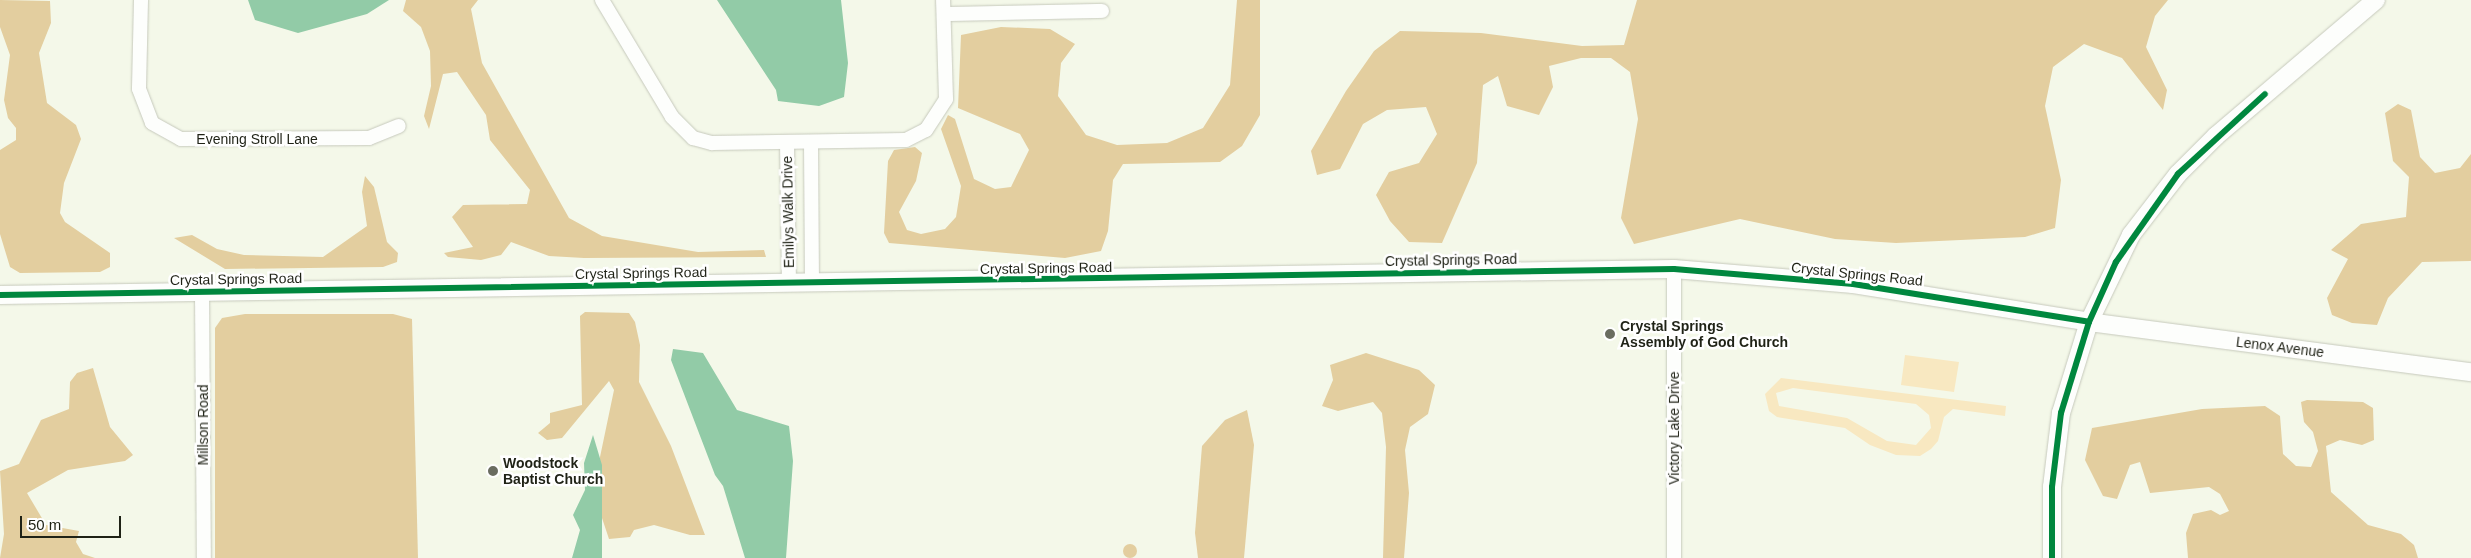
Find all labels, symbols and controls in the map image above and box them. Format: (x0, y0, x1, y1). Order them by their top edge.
street label: Evening Stroll Lane (196, 131, 318, 147)
street label: Emilys Walk Drive (779, 156, 797, 268)
street label: Crystal Springs Road (1385, 250, 1517, 270)
street label: Crystal Springs Road (980, 258, 1112, 278)
street label: Crystal Springs Road (1790, 259, 1924, 289)
street label: Crystal Springs Road (575, 263, 707, 283)
street label: Crystal Springs Road (170, 269, 302, 289)
place label: Crystal Springs Assembly of God Church (1620, 318, 1788, 351)
marker: Crystal Springs Assembly of God Church (1604, 328, 1616, 340)
street label: Lenox Avenue (2235, 333, 2325, 361)
street label: Victory Lake Drive (1666, 371, 1682, 485)
street label: Millson Road (195, 385, 211, 465)
place label: Woodstock Baptist Church (503, 455, 603, 488)
marker: Woodstock Baptist Church (487, 465, 499, 477)
scale bar (22, 506, 124, 538)
text: 50 m (28, 516, 61, 533)

